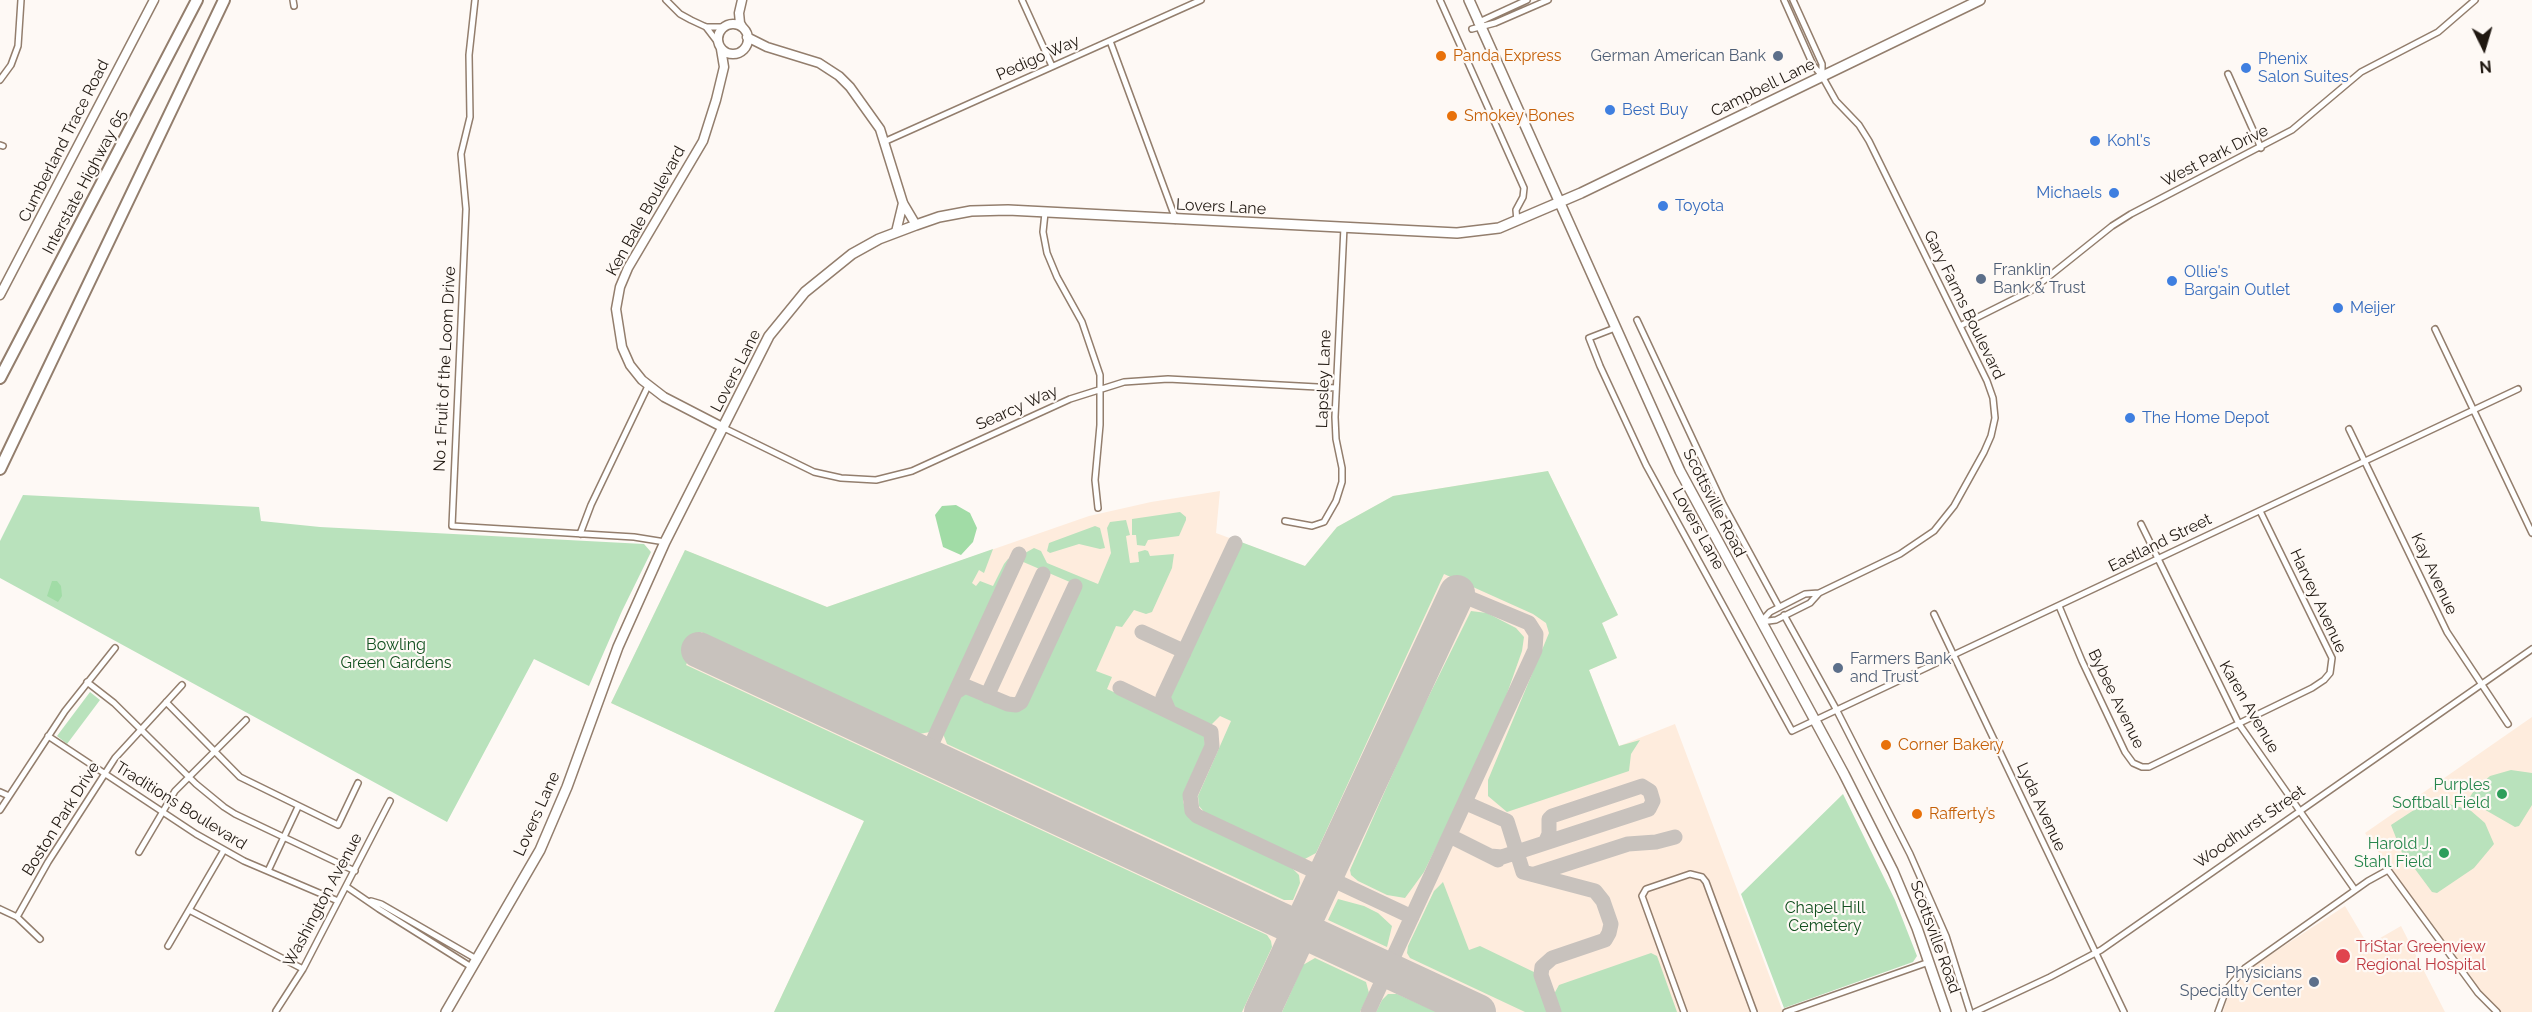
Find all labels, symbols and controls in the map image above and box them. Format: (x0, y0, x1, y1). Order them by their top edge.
north arrow (2454, 18, 2514, 78)
street label: Pedigo Way (993, 31, 1083, 85)
place label: Panda Express (1453, 46, 1562, 66)
place label: German American Bank (1591, 46, 1766, 66)
marker: Panda Express (1434, 49, 1448, 63)
marker: German American Bank (1771, 49, 1785, 63)
place label: Phenix Salon Suites (2258, 49, 2349, 87)
street label: Campbell Lane (1708, 55, 1818, 121)
text: N (2479, 56, 2493, 76)
street label: Cumberland Trace Road (15, 57, 113, 225)
marker: Phenix Salon Suites (2239, 61, 2253, 75)
place label: Best Buy (1622, 100, 1688, 120)
marker: Best Buy (1603, 103, 1617, 117)
place label: Smokey Bones (1464, 106, 1575, 126)
street label: Interstate Highway 65 (39, 107, 131, 257)
marker: Smokey Bones (1445, 109, 1459, 123)
street label: West Park Drive (2158, 121, 2272, 191)
place label: Kohl's (2107, 131, 2150, 151)
marker: Kohl's (2088, 134, 2102, 148)
street label: Ken Bale Boulevard (602, 143, 690, 279)
place label: Michaels (2036, 183, 2102, 203)
marker: Michaels (2107, 186, 2121, 200)
street label: Lovers Lane (1175, 195, 1267, 219)
place label: Toyota (1675, 196, 1724, 216)
marker: Toyota (1656, 199, 1670, 213)
street label: Gary Farms Boulevard (1920, 227, 2008, 383)
place label: Franklin Bank & Trust (1993, 260, 2086, 298)
place label: Ollie's Bargain Outlet (2184, 262, 2290, 300)
street label: No 1 Fruit of the Loom Drive (430, 266, 460, 472)
marker: Franklin Bank & Trust (1974, 272, 1988, 286)
marker: Ollie's Bargain Outlet (2165, 274, 2179, 288)
place label: Meijer (2350, 298, 2395, 318)
marker: Meijer (2331, 301, 2345, 315)
street label: Lovers Lane (707, 326, 765, 416)
street label: Lapsley Lane (1313, 329, 1335, 429)
street label: Searcy Way (973, 381, 1061, 435)
place label: The Home Depot (2142, 408, 2269, 428)
marker: The Home Depot (2123, 411, 2137, 425)
street label: Scottsville Road (1679, 446, 1749, 560)
street label: Lovers Lane (1668, 485, 1728, 573)
street label: Eastland Street (2105, 510, 2215, 576)
street label: Kay Avenue (2407, 530, 2461, 618)
street label: Harvey Avenue (2286, 546, 2350, 656)
park label: Bowling Green Gardens (341, 635, 451, 673)
street label: Bybee Avenue (2084, 646, 2148, 752)
place label: Farmers Bank and Trust (1850, 649, 1951, 687)
street label: Karen Avenue (2215, 657, 2283, 757)
marker: Farmers Bank and Trust (1831, 661, 1845, 675)
place label: Corner Bakery (1898, 735, 2004, 755)
marker: Corner Bakery (1879, 738, 1893, 752)
street label: Boston Park Drive (18, 758, 104, 880)
street label: Traditions Boulevard (112, 758, 250, 854)
street label: Lyda Avenue (2012, 760, 2070, 854)
street label: Lovers Lane (510, 769, 564, 859)
place label: Purples Softball Field (2392, 775, 2490, 813)
street label: Woodhurst Street (2191, 782, 2309, 872)
marker: Purples Softball Field (2495, 787, 2509, 801)
place label: Rafferty’s (1929, 804, 1995, 824)
marker: Rafferty’s (1910, 807, 1924, 821)
street label: Washington Avenue (280, 830, 366, 970)
place label: Harold J. Stahl Field (2354, 834, 2432, 872)
marker: Harold J. Stahl Field (2437, 846, 2451, 860)
street label: Scottsville Road (1906, 878, 1964, 996)
park label: Chapel Hill Cemetery (1785, 898, 1865, 936)
place label: TriStar Greenview Regional Hospital (2356, 937, 2486, 975)
marker: TriStar Greenview Regional Hospital (2334, 947, 2352, 965)
place label: Physicians Specialty Center (2180, 963, 2302, 1001)
marker: Physicians Specialty Center (2307, 975, 2321, 989)

